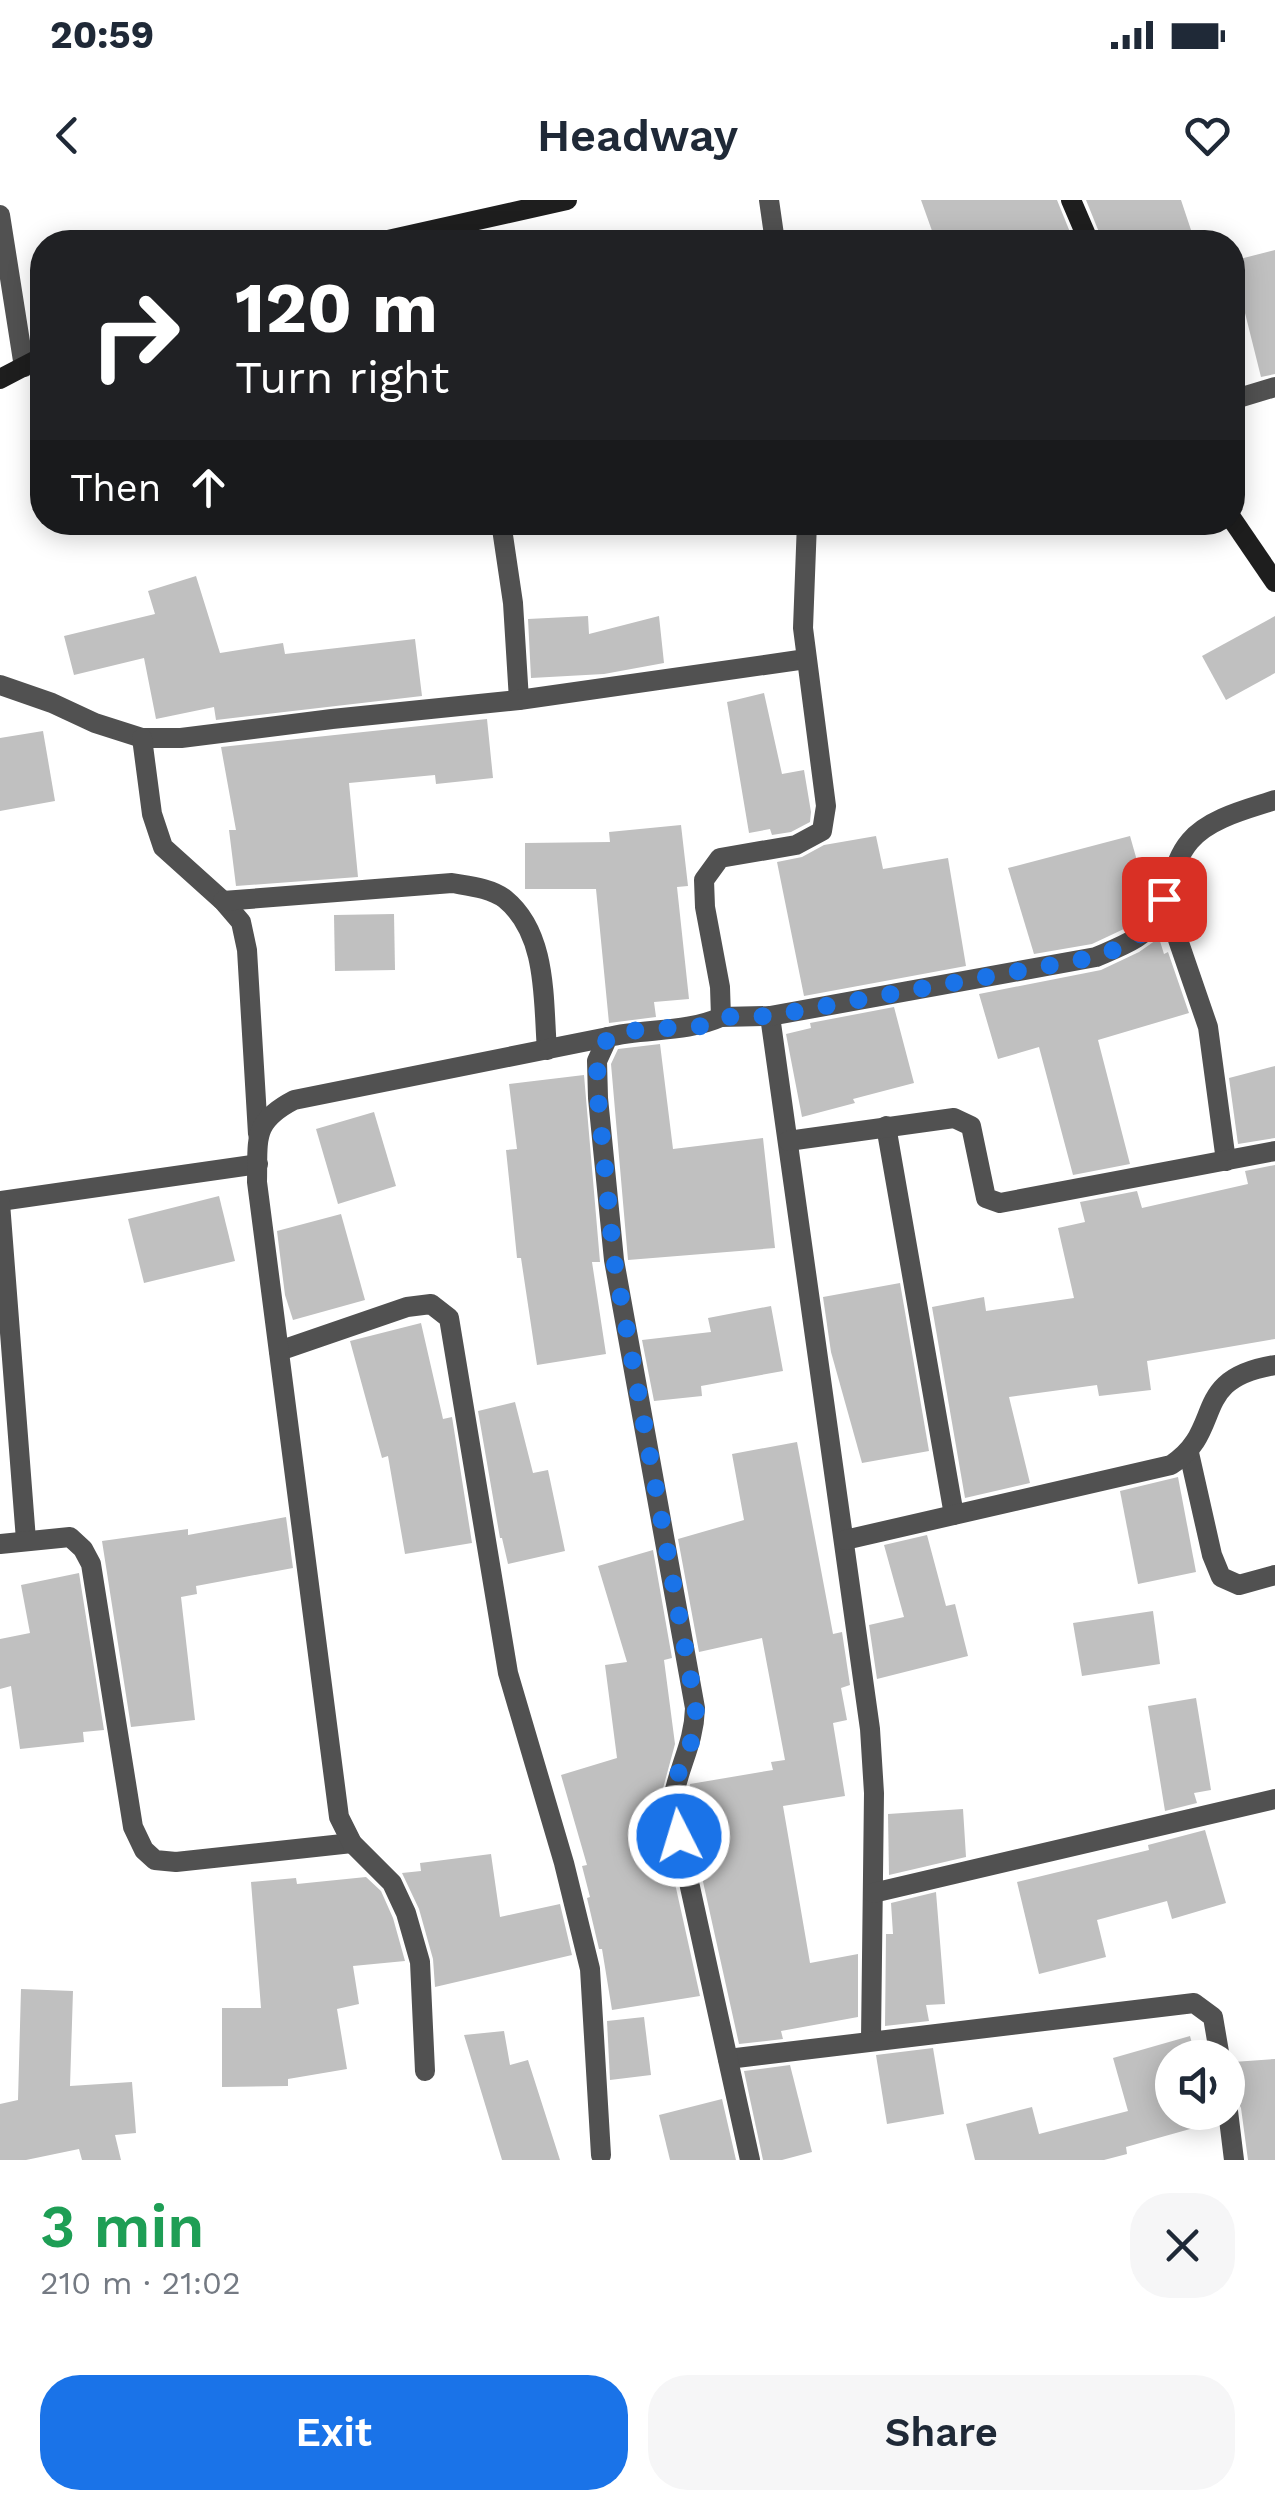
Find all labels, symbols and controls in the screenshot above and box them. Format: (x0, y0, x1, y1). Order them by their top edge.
text: 20:59 (50, 13, 154, 57)
icon: back (40, 108, 95, 163)
icon: heart (1180, 108, 1235, 163)
text: Headway (537, 109, 738, 162)
text: 120 m (235, 267, 438, 349)
icon: right (70, 270, 200, 400)
text: Turn right (235, 351, 449, 404)
icon: ahead (181, 460, 236, 515)
text: Then (70, 466, 161, 510)
pin (1122, 857, 1207, 942)
icon: arrive (1137, 872, 1192, 927)
position arrow (627, 1784, 731, 1888)
map controls (1155, 2040, 1245, 2130)
button: sound (1155, 2040, 1245, 2130)
text: 3 min (40, 2191, 204, 2262)
button: close (1130, 2193, 1235, 2298)
text: 210 m · 21:02 (40, 2264, 241, 2302)
button: Exit (40, 2375, 628, 2490)
button: Share (648, 2375, 1235, 2490)

